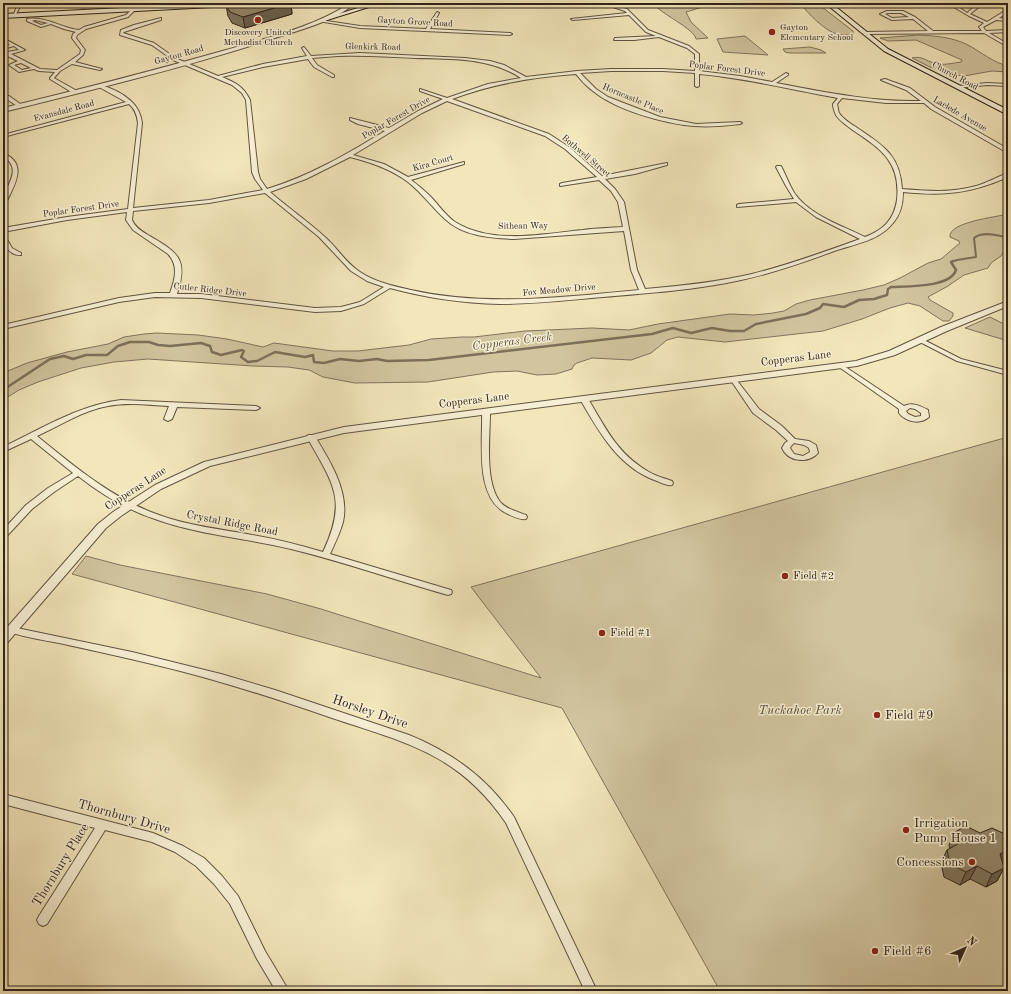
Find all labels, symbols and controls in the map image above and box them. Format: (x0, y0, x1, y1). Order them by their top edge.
marker: Discovery United Methodist Church (253, 15, 263, 25)
street label: Gayton Grove Road (377, 16, 453, 28)
place label: Gayton Elementary School (780, 23, 854, 42)
marker: Gayton Elementary School (767, 27, 777, 37)
place label: Discovery United Methodist Church (223, 28, 293, 47)
street label: Glenkirk Road (345, 42, 401, 52)
street label: Gayton Road (153, 44, 205, 66)
street label: Poplar Forest Drive (688, 60, 766, 78)
street label: Church Road (930, 60, 980, 92)
street label: Horncastle Place (601, 82, 665, 116)
street label: Poplar Forest Drive (360, 95, 432, 141)
street label: Laclede Avenue (931, 95, 989, 133)
street label: Evansdale Road (33, 99, 95, 123)
street label: Bothwell Street (560, 133, 612, 179)
street label: Kira Court (412, 153, 454, 173)
street label: Poplar Forest Drive (42, 199, 120, 219)
street label: Sithean Way (498, 221, 548, 231)
street label: Cutler Ridge Drive (173, 282, 247, 298)
street label: Fox Meadow Drive (522, 282, 596, 298)
water label: Copperas Creek (471, 331, 553, 353)
street label: Copperas Lane (760, 349, 832, 369)
street label: Copperas Lane (438, 391, 510, 411)
street label: Copperas Lane (103, 465, 169, 513)
street label: Crystal Ridge Road (185, 510, 279, 538)
marker: Field #2 (780, 571, 790, 581)
place label: Field #2 (793, 571, 834, 582)
marker: Field #1 (597, 628, 607, 638)
place label: Field #1 (610, 628, 651, 639)
street label: Horsley Drive (331, 693, 409, 731)
park label: Tuckahoe Park (758, 704, 842, 717)
place label: Field #9 (885, 709, 934, 722)
marker: Field #9 (872, 710, 882, 720)
street label: Thornbury Drive (76, 798, 172, 836)
place label: Irrigation Pump House 1 (914, 817, 997, 845)
street label: Thornbury Place (30, 821, 92, 909)
marker: Irrigation Pump House 1 (901, 825, 911, 835)
place label: Concessions (896, 856, 964, 869)
marker: Concessions (967, 857, 977, 867)
north arrow (945, 928, 985, 968)
text: N (964, 935, 978, 949)
place label: Field #6 (883, 945, 932, 958)
marker: Field #6 (870, 946, 880, 956)

